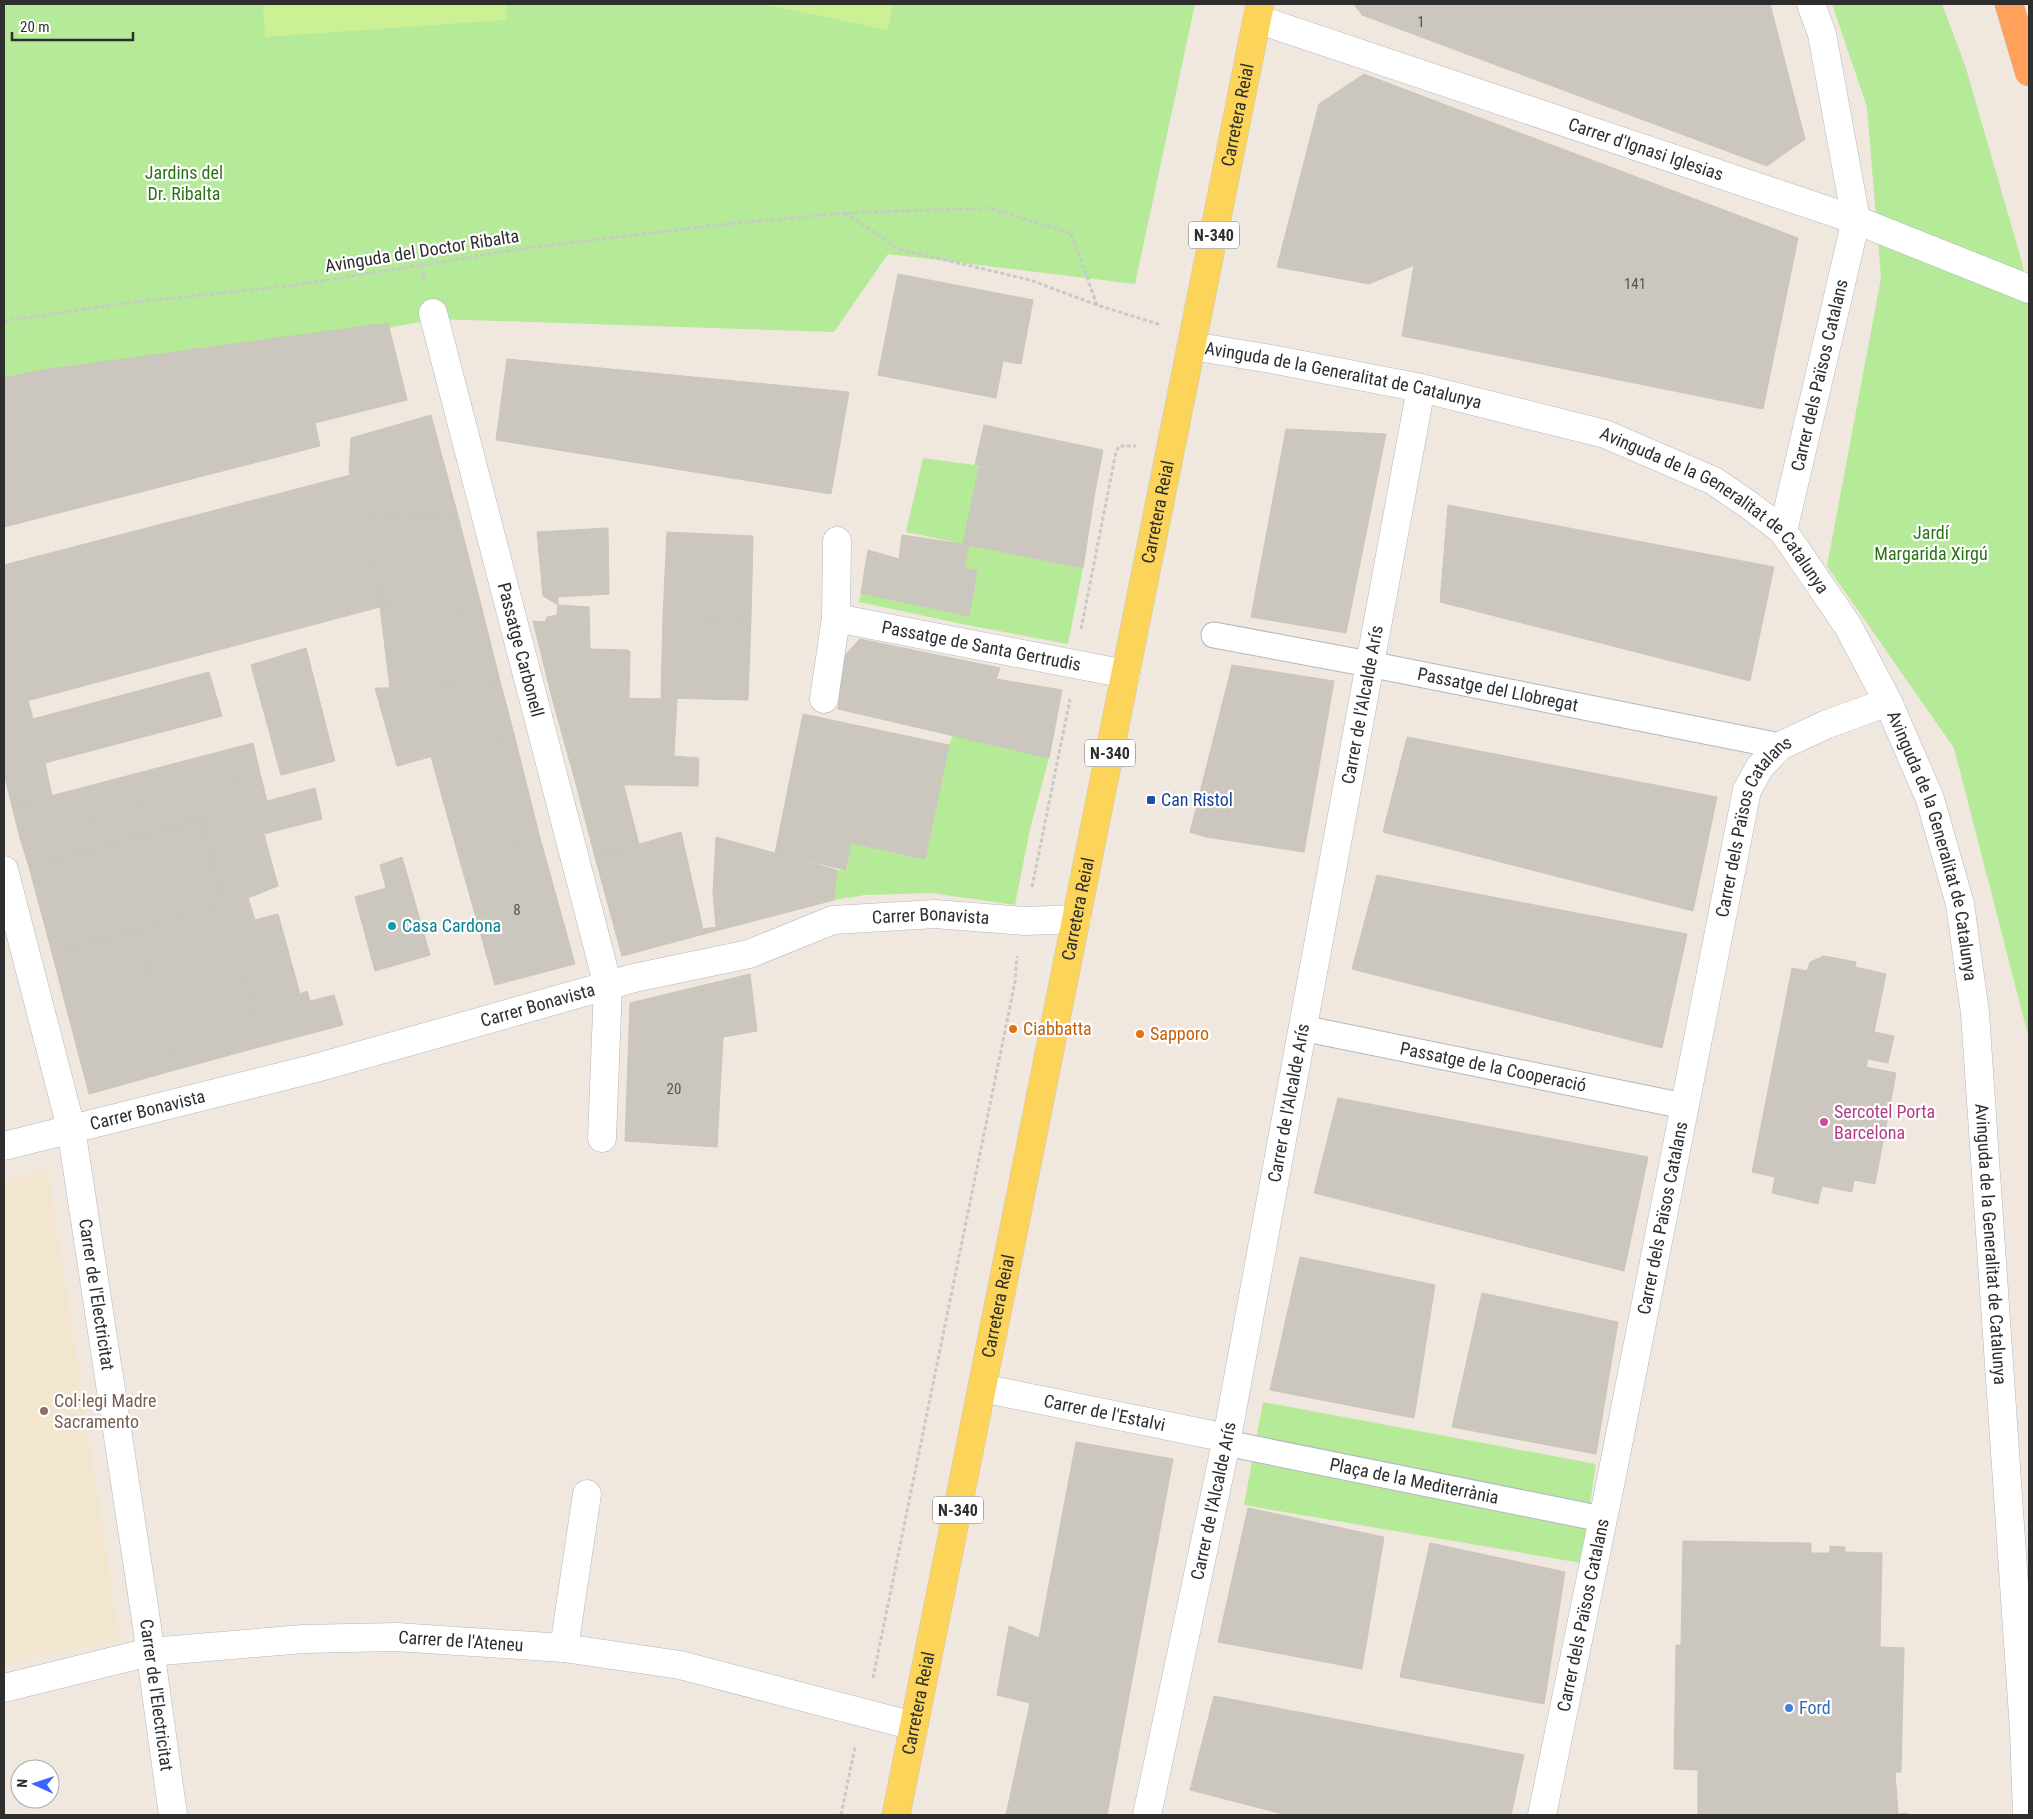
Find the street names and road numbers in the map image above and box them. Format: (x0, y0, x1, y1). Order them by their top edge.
street label: Carretera Reial (1217, 62, 1258, 168)
street label: Carrer d'Ignasi Iglesias (1566, 113, 1726, 185)
road number: N-340 (1189, 222, 1239, 248)
street label: Avinguda del Doctor Ribalta (323, 225, 520, 276)
street label: Carrer dels Països Catalans (1786, 277, 1852, 473)
street label: Avinguda de la Generalitat de Catalunya (1203, 337, 1484, 413)
street label: Avinguda de la Generalitat de Catalunya (1597, 422, 1834, 597)
street label: Carretera Reial (1137, 459, 1178, 565)
street label: Passatge Carbonell (494, 580, 549, 719)
street label: Passatge de Santa Gertrudis (880, 616, 1083, 675)
street label: Carrer de l'Alcalde Arís (1337, 624, 1387, 786)
street label: Passatge del Llobregat (1416, 663, 1580, 715)
street label: Avinguda de la Generalitat de Catalunya (1883, 707, 1981, 982)
street label: Carrer dels Països Catalans (1711, 731, 1795, 919)
road number: N-340 (1085, 740, 1135, 766)
street label: Carretera Reial (1057, 856, 1098, 962)
street label: Carrer Bonavista (871, 903, 990, 928)
street label: Carrer Bonavista (478, 979, 597, 1031)
street label: Carrer de l'Alcalde Arís (1263, 1022, 1313, 1184)
street label: Passatge de la Cooperació (1398, 1037, 1588, 1096)
street label: Carrer Bonavista (88, 1085, 207, 1134)
street label: Avinguda de la Generalitat de Catalunya (1971, 1103, 2011, 1385)
street label: Carrer dels Països Catalans (1633, 1120, 1691, 1316)
street label: Carrer de l'Electricitat (75, 1217, 119, 1372)
street label: Carretera Reial (977, 1253, 1018, 1359)
street label: Carrer de l'Estalvi (1042, 1390, 1167, 1435)
street label: Carrer de l'Alcalde Arís (1186, 1420, 1240, 1582)
street label: Plaça de la Mediterrània (1328, 1453, 1501, 1508)
road number: N-340 (933, 1496, 983, 1524)
street label: Carrer dels Països Catalans (1553, 1517, 1613, 1713)
street label: Carrer de l'Electricitat (136, 1618, 178, 1772)
street label: Carrer de l'Ateneu (398, 1626, 524, 1655)
street label: Carretera Reial (897, 1650, 939, 1757)

